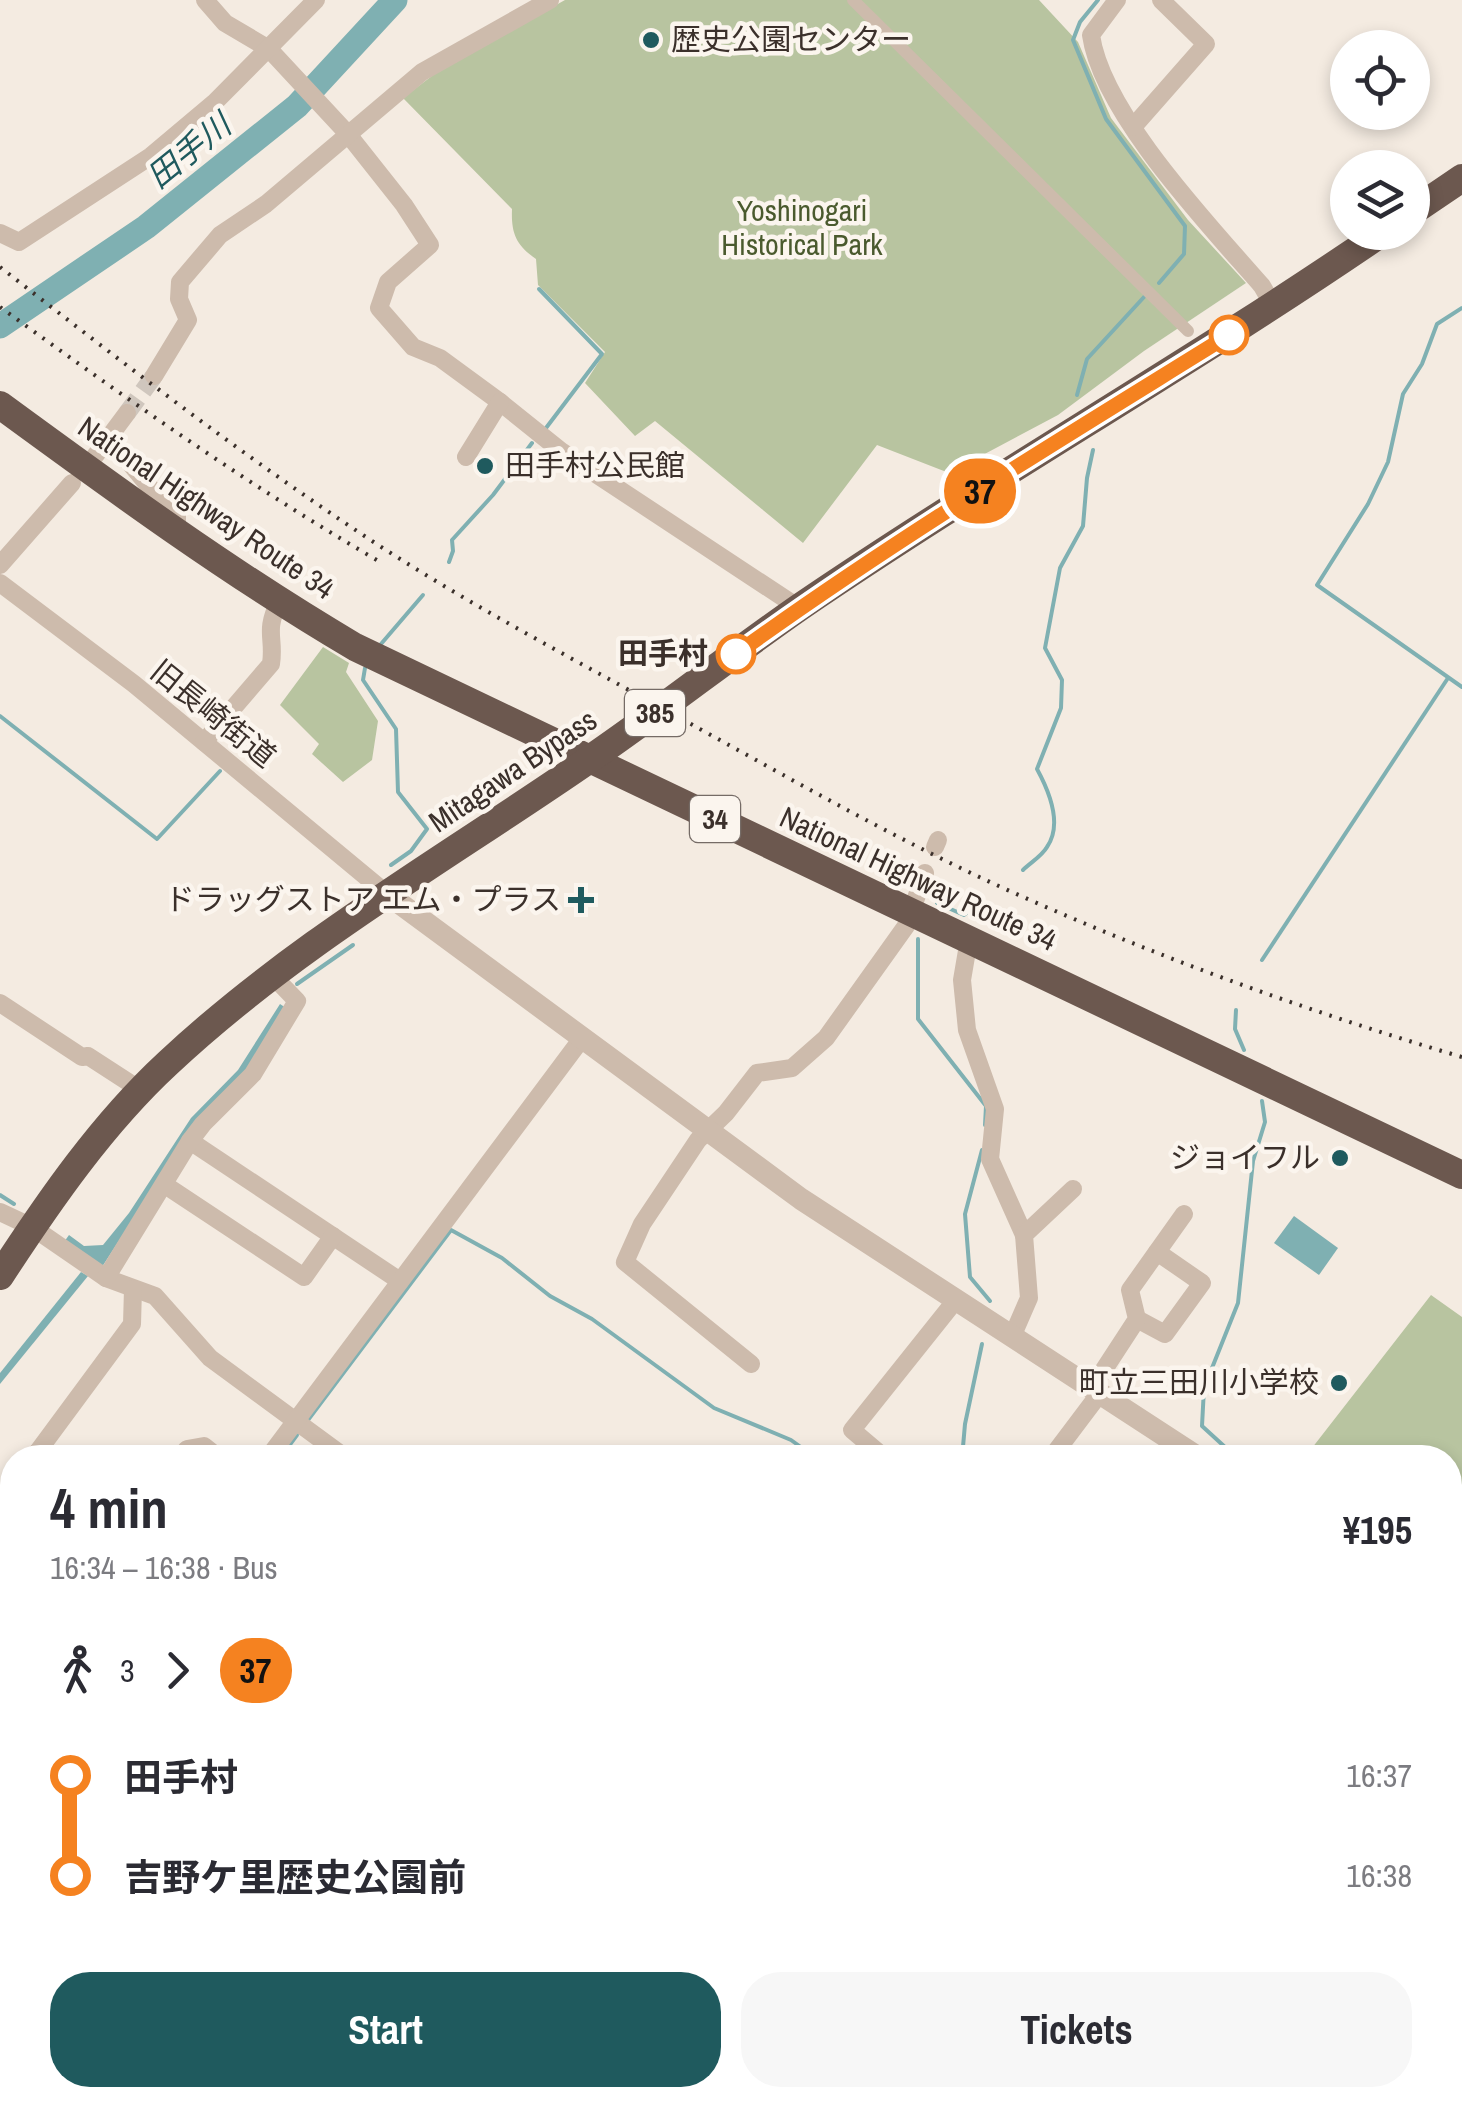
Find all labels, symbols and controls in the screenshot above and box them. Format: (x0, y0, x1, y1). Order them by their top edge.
place label: 歴史公園センター (671, 19, 911, 59)
marker: 歴史公園センター (640, 29, 662, 51)
map controls (1330, 30, 1430, 250)
button: locate (1330, 30, 1430, 130)
water label: 田手川 (138, 102, 242, 198)
button: layers (1330, 150, 1430, 250)
park label: Yoshinogari Historical Park (721, 190, 883, 264)
unlabelled marker (1210, 316, 1248, 354)
street label: National Highway Route 34 (71, 406, 343, 608)
place label: 田手村公民館 (505, 445, 685, 485)
marker: 田手村公民館 (474, 455, 496, 477)
line badge: 37 (935, 458, 1025, 524)
text: 37 (964, 468, 996, 515)
place label: 田手村 (618, 633, 708, 673)
marker: 田手村 (717, 635, 755, 673)
street label: 旧長崎街道 (143, 650, 285, 776)
road number: 385 (625, 690, 685, 736)
street label: Mitagawa Bypass (421, 699, 604, 841)
road number: 34 (690, 796, 740, 842)
street label: National Highway Route 34 (774, 796, 1063, 960)
place label: ドラッグストア エム・プラス (165, 879, 561, 919)
marker: ドラッグストア エム・プラス (570, 889, 592, 911)
place label: ジョイフル (1170, 1137, 1320, 1177)
marker: ジョイフル (1329, 1147, 1351, 1169)
place label: 町立三田川小学校 (1079, 1362, 1319, 1402)
marker: 町立三田川小学校 (1328, 1372, 1350, 1394)
text: 4 min (50, 1471, 168, 1545)
text: ¥195 (1343, 1505, 1412, 1556)
text: 16:34 – 16:38 · Bus (50, 1546, 278, 1589)
icon: walk (50, 1643, 105, 1698)
icon: forward (150, 1643, 205, 1698)
text: 37 (240, 1647, 272, 1694)
text: 3 (120, 1649, 135, 1692)
text: 田手村 (124, 1752, 238, 1803)
text: 16:37 (1346, 1754, 1412, 1797)
text: 吉野ケ里歴史公園前 (124, 1852, 466, 1903)
text: 16:38 (1346, 1854, 1412, 1897)
button: Start (50, 1972, 721, 2087)
button: Tickets (741, 1972, 1412, 2087)

